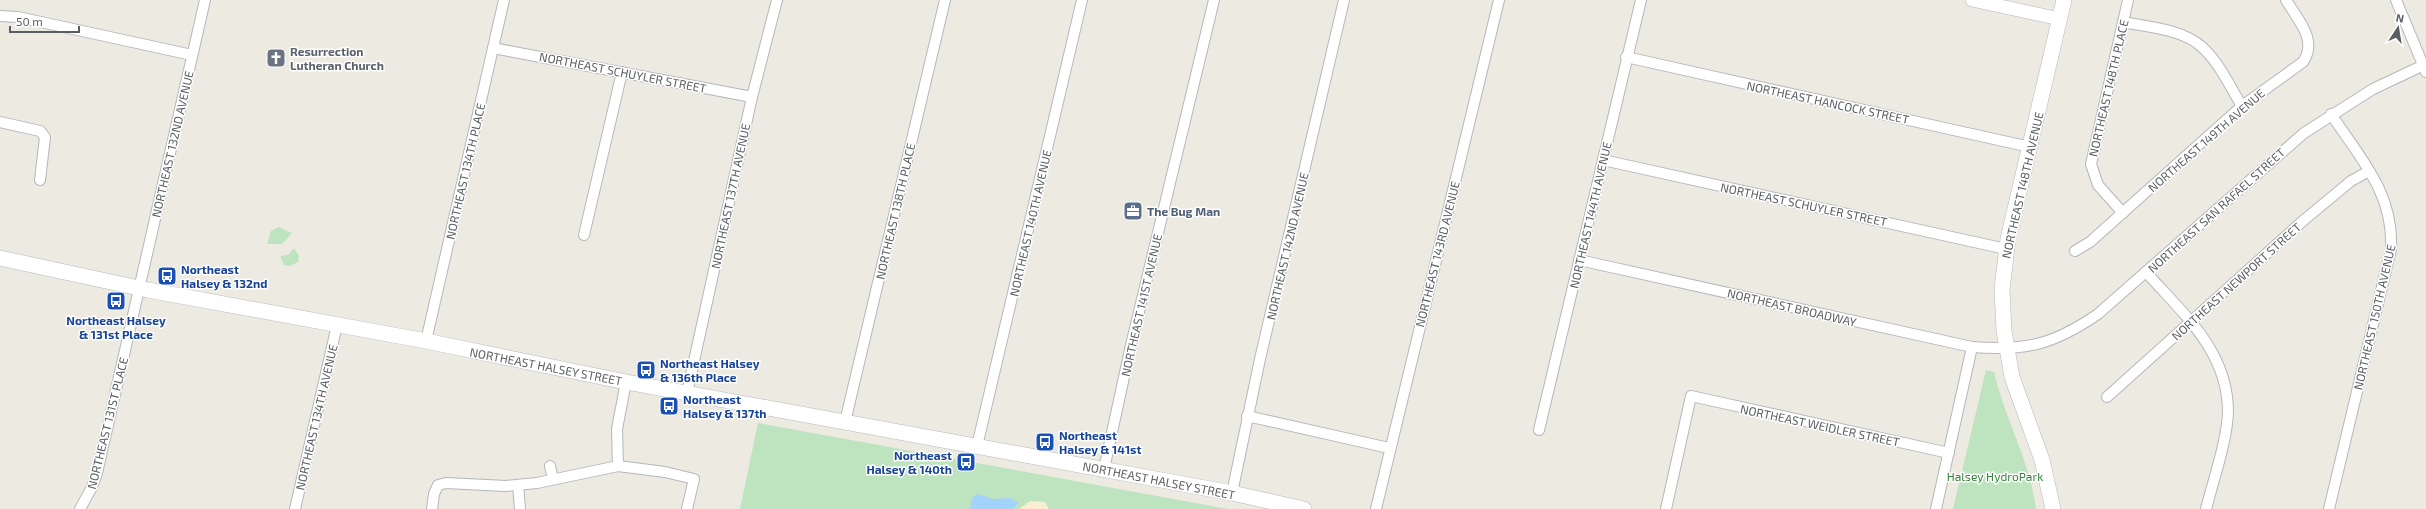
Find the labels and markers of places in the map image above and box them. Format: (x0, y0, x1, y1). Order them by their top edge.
place label: Resurrection Lutheran Church (290, 44, 384, 72)
church icon: Resurrection Lutheran Church (265, 47, 287, 69)
office icon: The Bug Man (1122, 200, 1144, 222)
place label: The Bug Man (1147, 204, 1220, 218)
place label: Northeast Halsey & 132nd (181, 262, 267, 291)
bus stop icon: Northeast Halsey & 132nd (156, 265, 178, 287)
bus stop icon: Northeast Halsey & 131st Place (105, 290, 127, 312)
place label: Northeast Halsey & 131st Place (66, 313, 166, 341)
place label: Northeast Halsey & 136th Place (660, 356, 760, 384)
bus stop icon: Northeast Halsey & 136th Place (635, 359, 657, 381)
place label: Northeast Halsey & 137th (683, 392, 767, 421)
bus stop icon: Northeast Halsey & 137th (658, 395, 680, 417)
place label: Northeast Halsey & 141st (1059, 428, 1141, 457)
bus stop icon: Northeast Halsey & 141st (1034, 431, 1056, 453)
place label: Northeast Halsey & 140th (866, 448, 952, 477)
bus stop icon: Northeast Halsey & 140th (955, 451, 977, 473)

